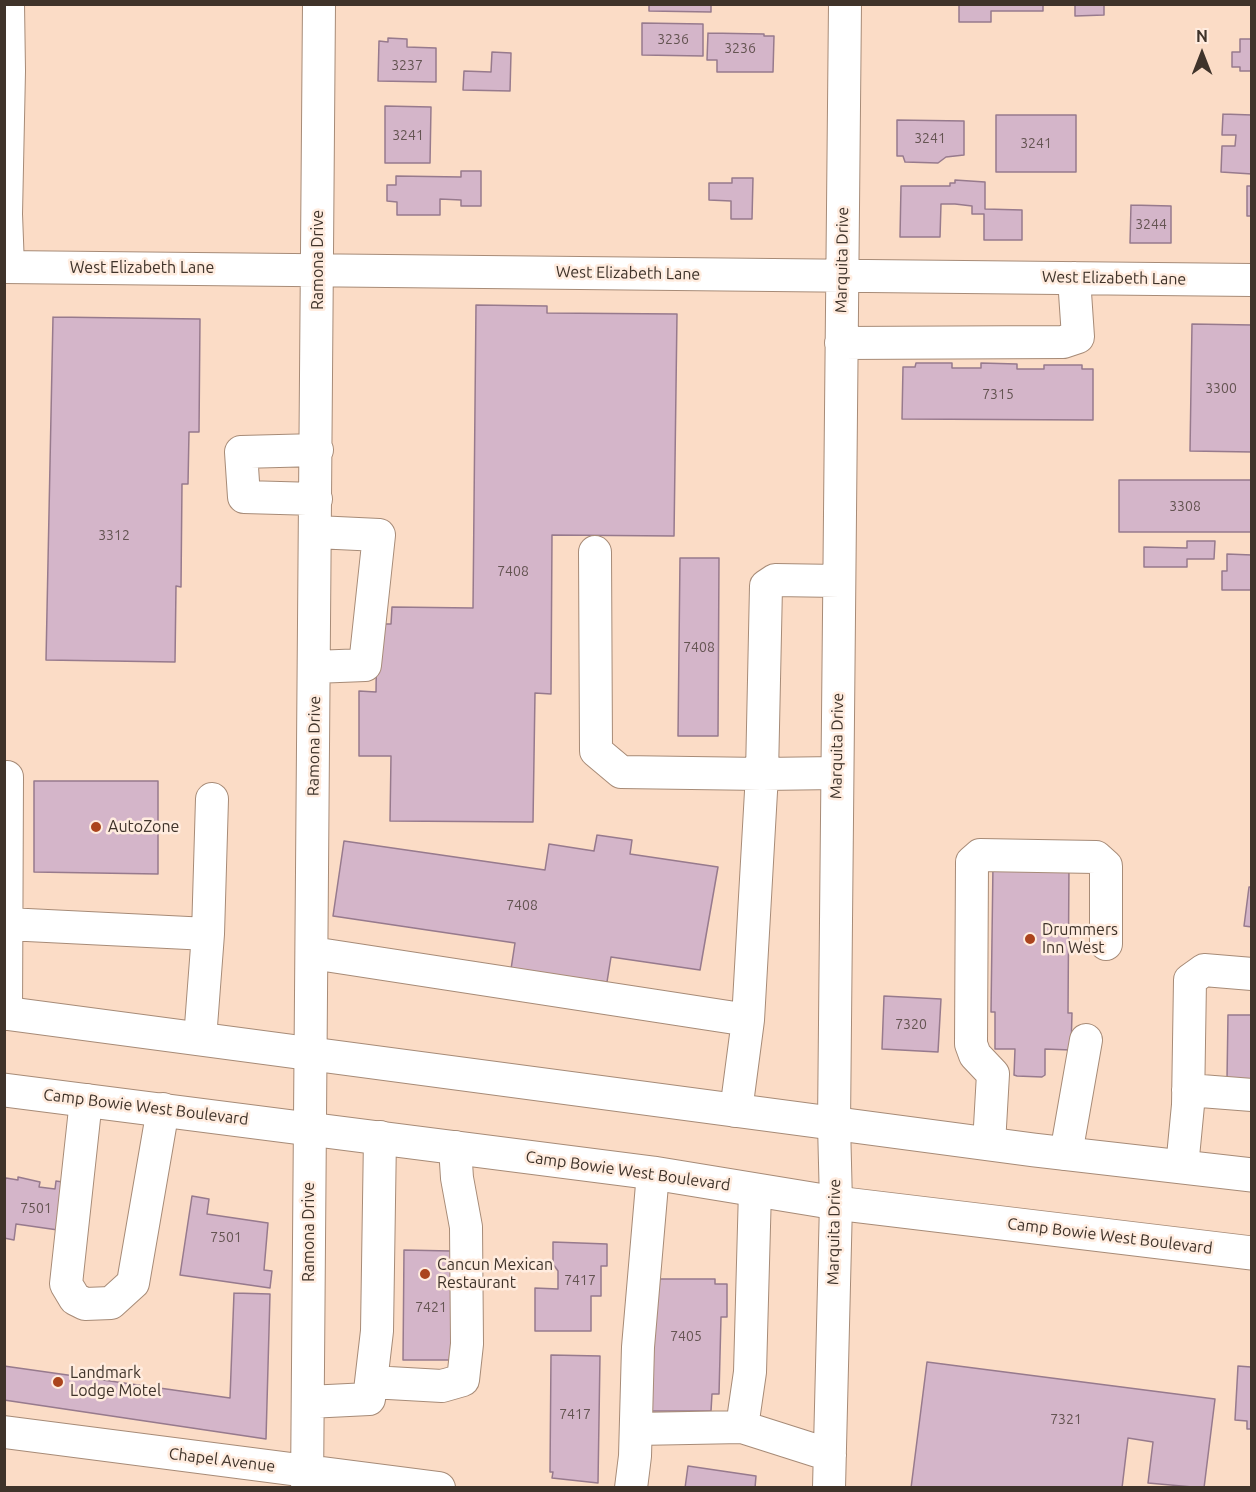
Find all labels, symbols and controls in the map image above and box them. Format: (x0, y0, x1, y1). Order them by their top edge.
north arrow (1172, 24, 1232, 84)
text: N (1196, 27, 1208, 45)
house number: 3236 (657, 31, 689, 47)
house number: 3236 (724, 40, 756, 56)
house number: 3237 (391, 57, 423, 73)
house number: 3241 (392, 127, 424, 143)
house number: 3241 (914, 130, 946, 146)
house number: 3241 (1020, 135, 1052, 151)
street label: Marquita Drive (831, 207, 853, 313)
street label: Ramona Drive (308, 210, 328, 310)
house number: 3244 (1135, 216, 1167, 232)
street label: West Elizabeth Lane (70, 258, 214, 278)
street label: West Elizabeth Lane (556, 262, 700, 284)
street label: West Elizabeth Lane (1042, 267, 1186, 289)
house number: 3300 (1205, 380, 1237, 396)
house number: 7315 (982, 386, 1014, 402)
house number: 3308 (1169, 498, 1201, 514)
house number: 3312 (98, 527, 130, 543)
house number: 7408 (497, 563, 529, 579)
house number: 7408 (683, 639, 715, 655)
street label: Marquita Drive (826, 693, 848, 799)
street label: Ramona Drive (304, 696, 324, 796)
place label: AutoZone (108, 817, 179, 837)
marker: AutoZone (89, 820, 103, 834)
house number: 7408 (506, 897, 538, 913)
place label: Drummers Inn West (1042, 920, 1118, 958)
marker: Drummers Inn West (1023, 932, 1037, 946)
house number: 7320 (895, 1016, 927, 1032)
street label: Camp Bowie West Boulevard (42, 1085, 250, 1129)
street label: Camp Bowie West Boulevard (524, 1147, 732, 1195)
street label: Marquita Drive (823, 1179, 845, 1285)
street label: Ramona Drive (299, 1182, 319, 1282)
house number: 7501 (20, 1200, 52, 1216)
street label: Camp Bowie West Boulevard (1006, 1214, 1214, 1258)
house number: 7501 (210, 1229, 242, 1245)
place label: Cancun Mexican Restaurant (437, 1255, 553, 1293)
marker: Cancun Mexican Restaurant (418, 1267, 432, 1281)
house number: 7417 (564, 1272, 596, 1288)
house number: 7421 (415, 1299, 447, 1315)
house number: 7405 (670, 1328, 702, 1344)
place label: Landmark Lodge Motel (70, 1363, 161, 1401)
marker: Landmark Lodge Motel (51, 1375, 65, 1389)
house number: 7417 (559, 1406, 591, 1422)
house number: 7321 (1050, 1411, 1082, 1427)
street label: Chapel Avenue (168, 1444, 276, 1476)

